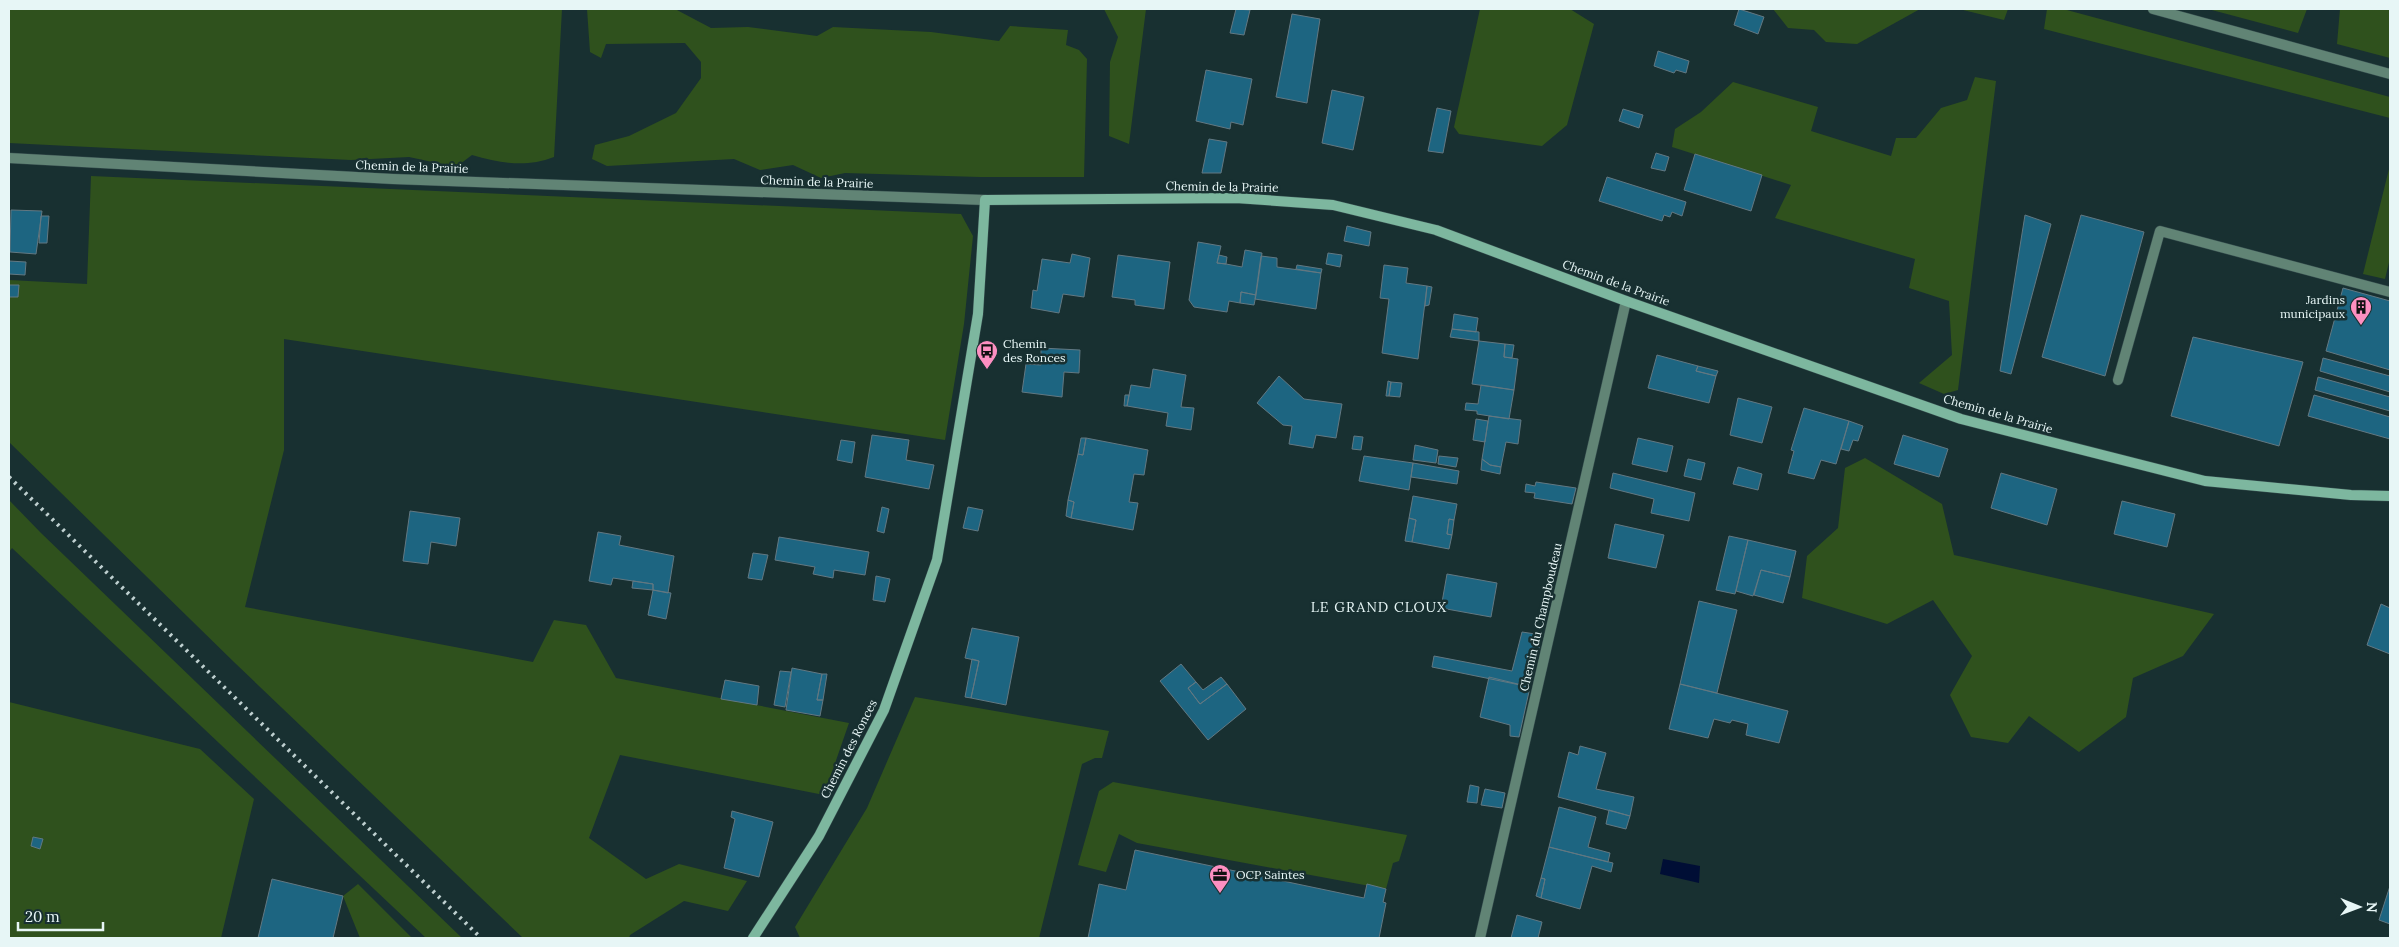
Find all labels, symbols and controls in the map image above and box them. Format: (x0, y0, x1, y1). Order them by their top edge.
street label: Chemin de la Prairie (355, 157, 469, 176)
street label: Chemin de la Prairie (760, 172, 874, 191)
street label: Chemin de la Prairie (1165, 178, 1279, 195)
street label: Chemin de la Prairie (1560, 256, 1672, 309)
place label: Jardins municipaux (2280, 292, 2346, 321)
building icon: Jardins municipaux (2349, 295, 2373, 326)
place label: Chemin des Ronces (1003, 336, 1066, 365)
bus stop icon: Chemin des Ronces (975, 339, 999, 370)
street label: Chemin de la Prairie (1942, 391, 2055, 436)
street label: Chemin du Champboudeau (1516, 541, 1565, 693)
district label: LE GRAND CLOUX (1311, 598, 1447, 616)
street label: Chemin des Ronces (817, 696, 880, 801)
office icon: OCP Saintes (1208, 863, 1232, 894)
place label: OCP Saintes (1236, 867, 1305, 882)
north arrow (2334, 882, 2384, 932)
scale bar (18, 900, 102, 932)
text: N (2363, 902, 2381, 913)
text: 20 m (25, 907, 60, 926)

